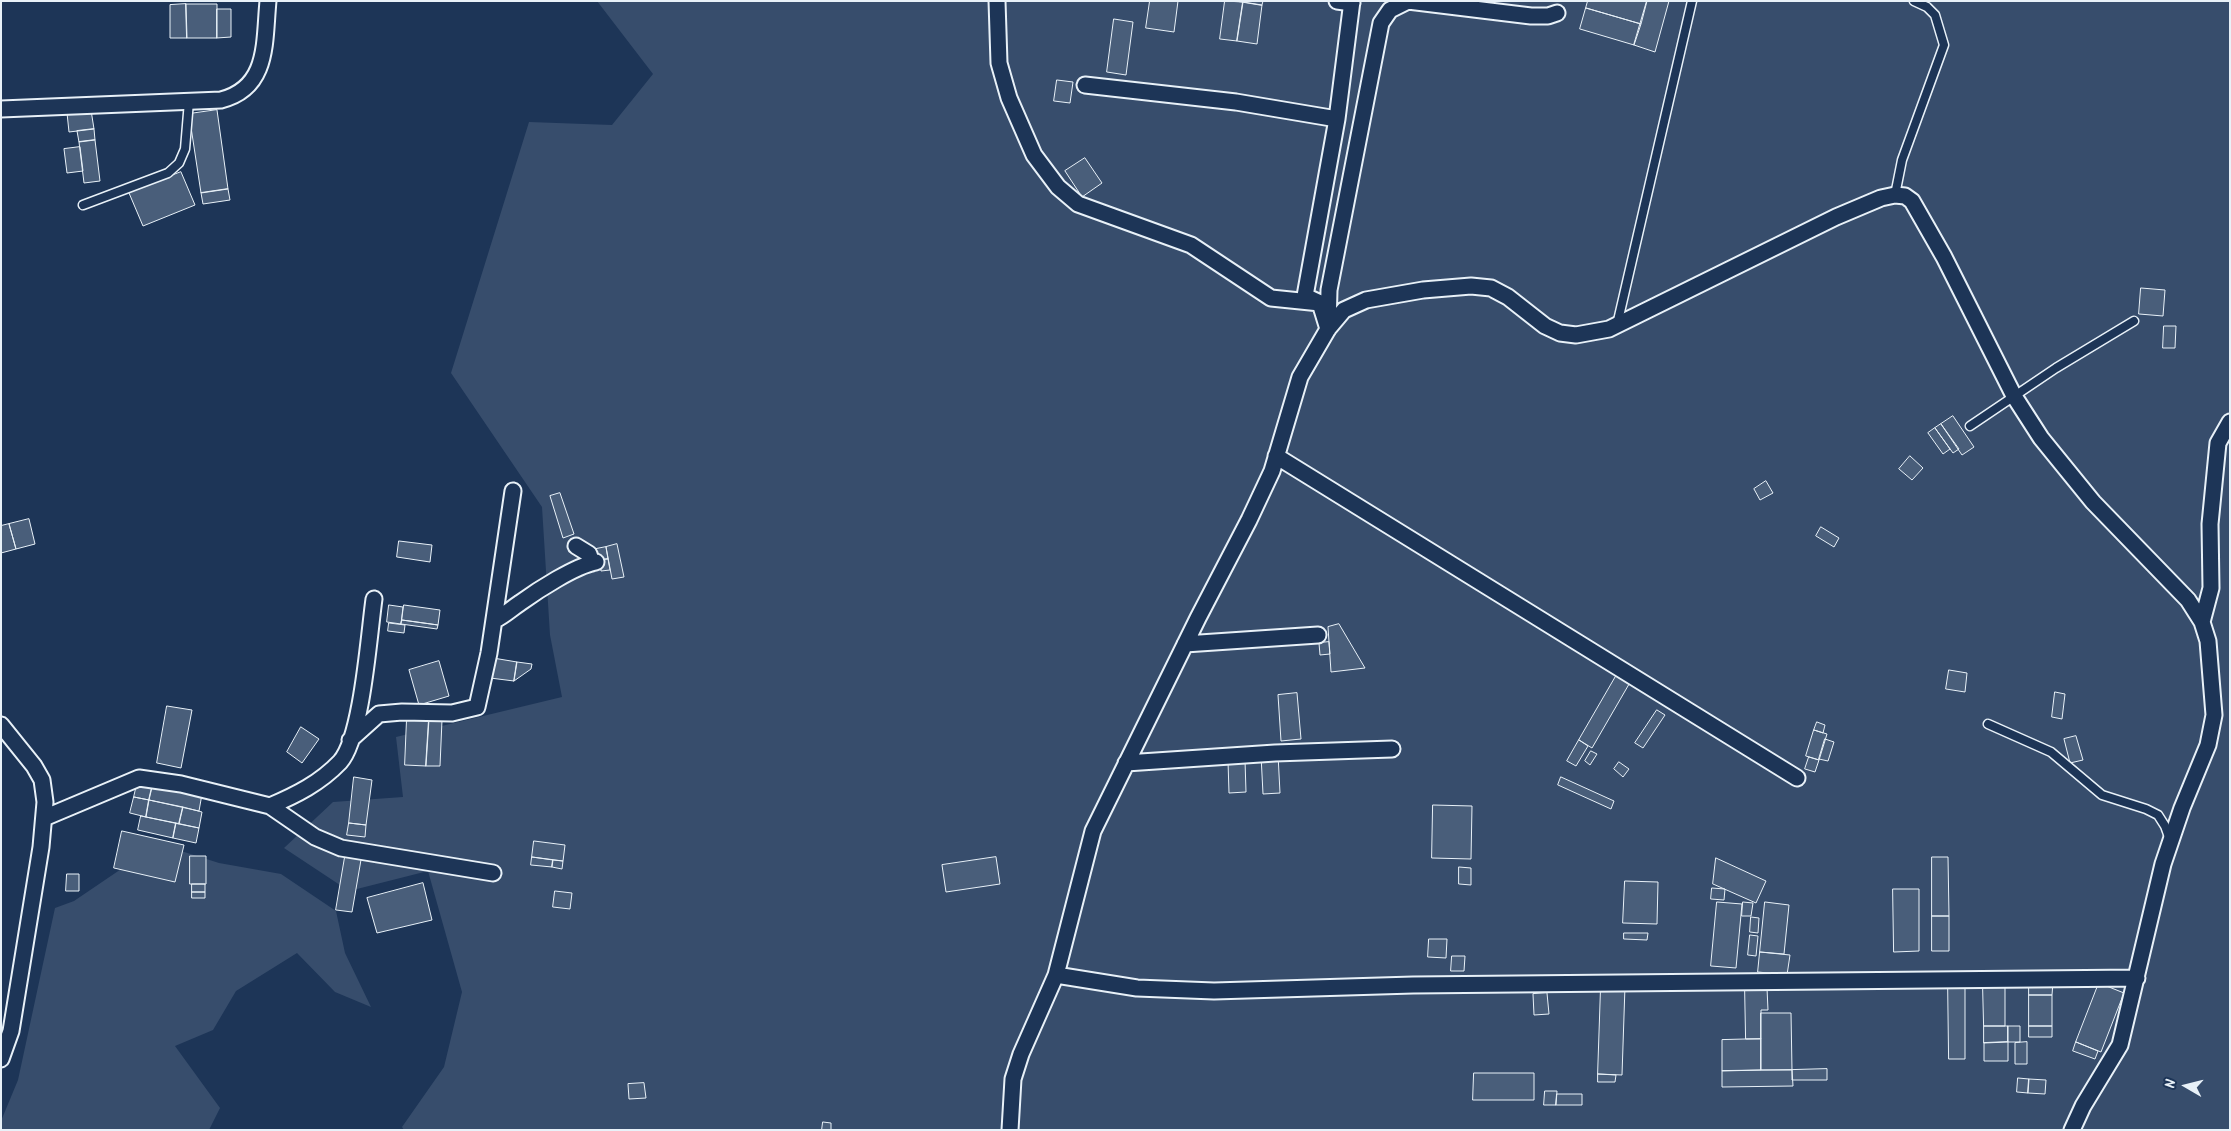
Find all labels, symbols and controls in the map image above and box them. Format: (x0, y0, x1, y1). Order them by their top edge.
north arrow (2161, 1061, 2211, 1111)
text: N (2160, 1078, 2183, 1090)

